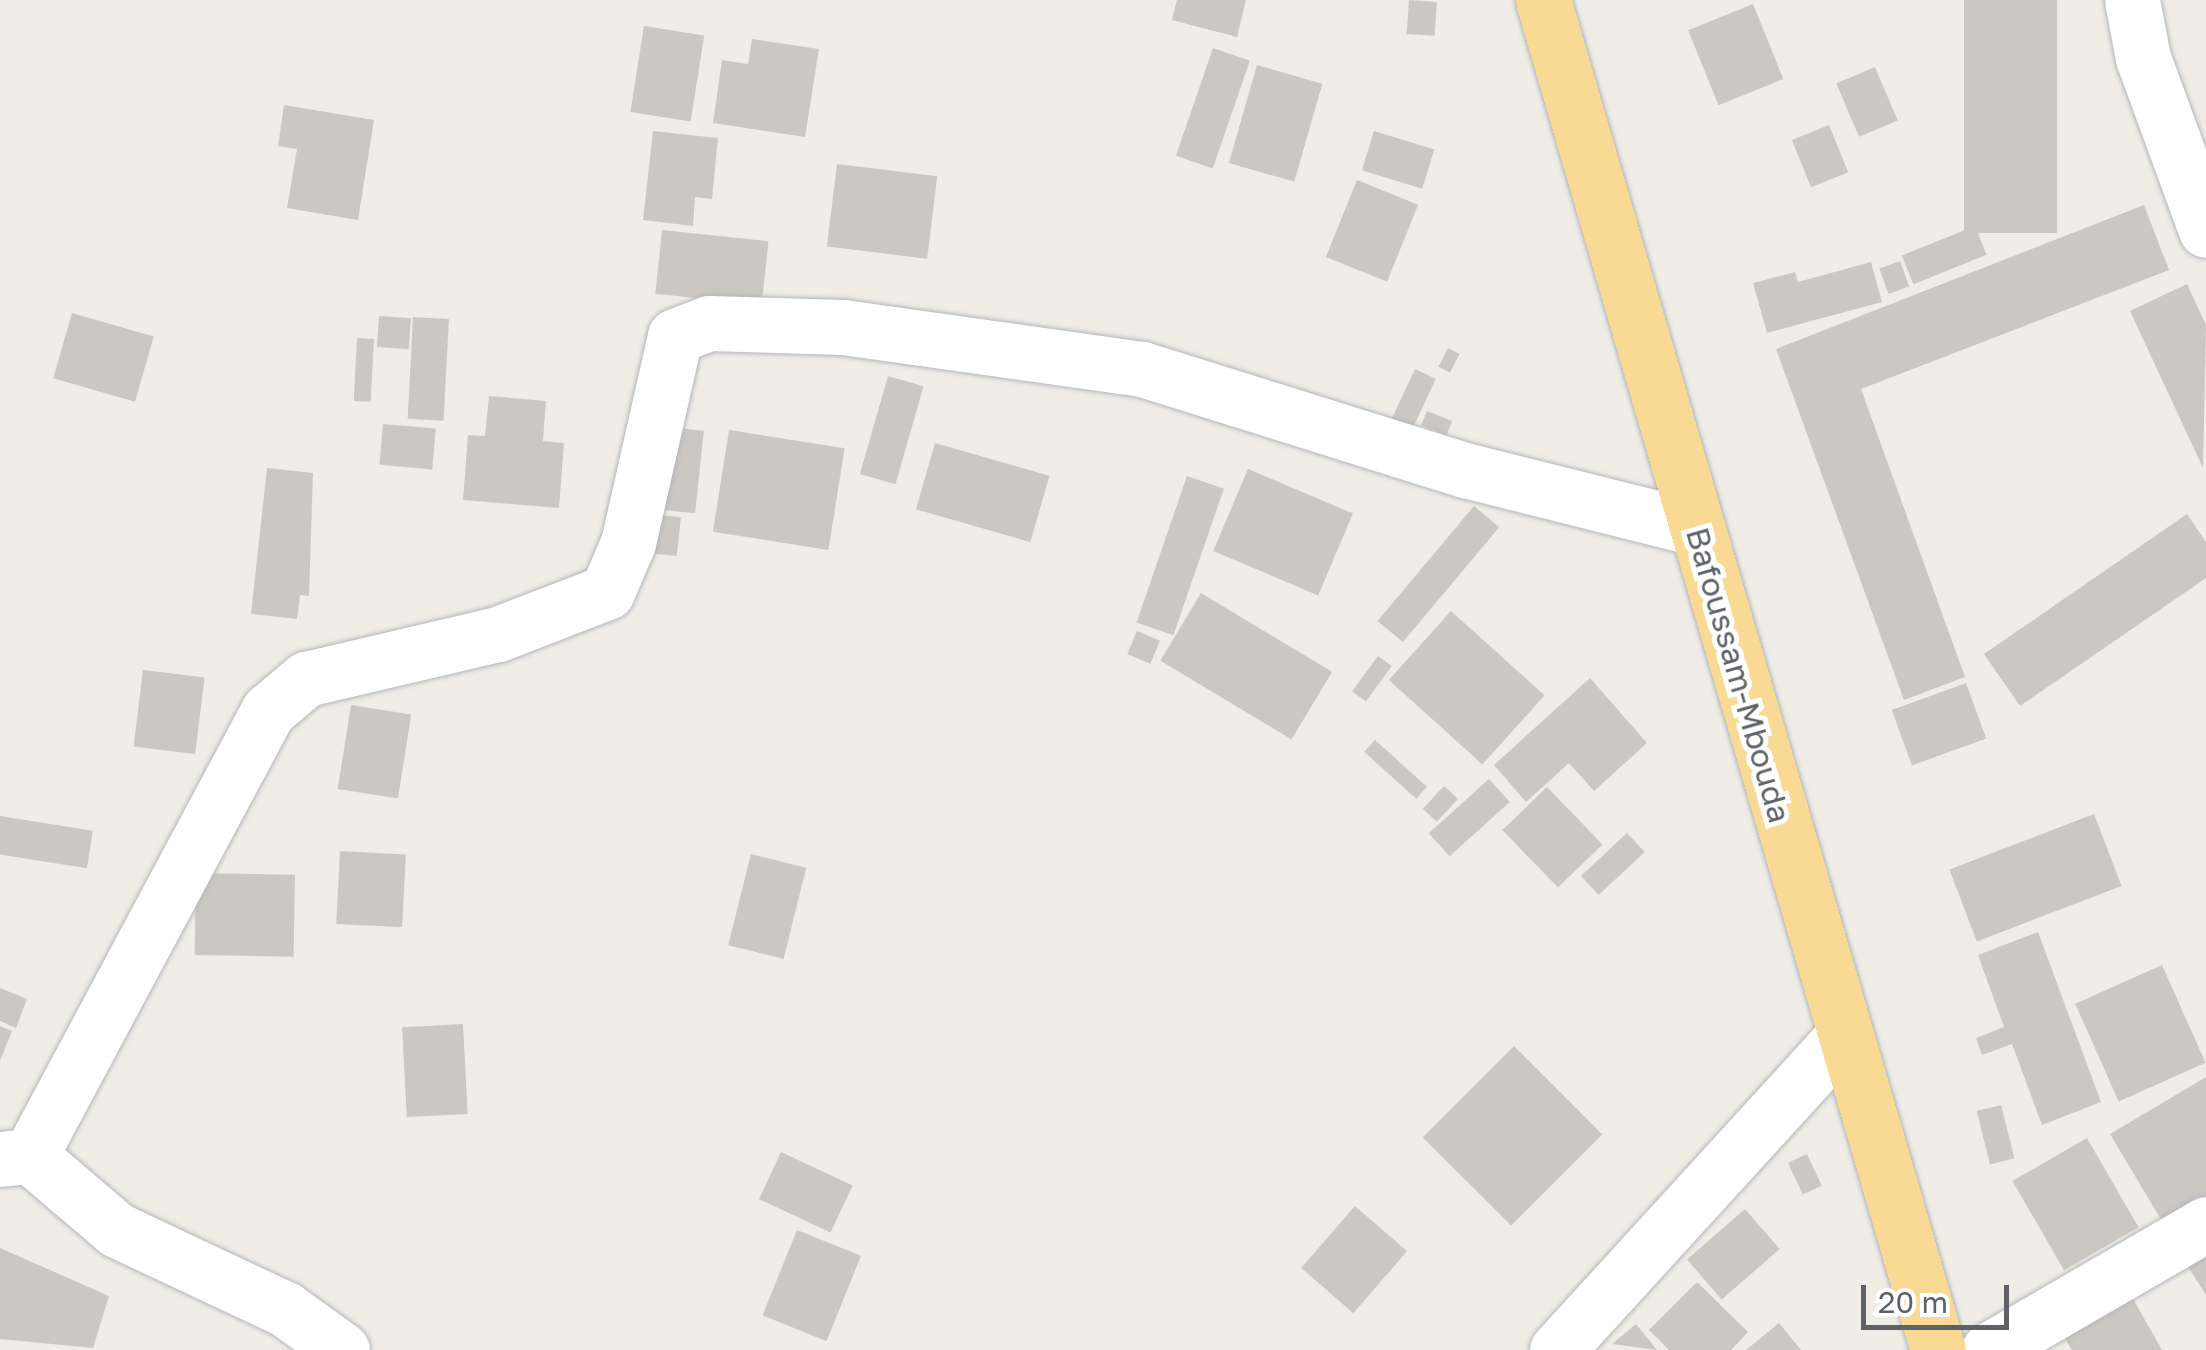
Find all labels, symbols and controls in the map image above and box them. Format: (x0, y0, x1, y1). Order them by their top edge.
street label: Bafoussam-Mbouda (1678, 523, 1800, 827)
scale bar (1866, 1265, 2014, 1327)
text: 20 m (1878, 1284, 1948, 1320)

